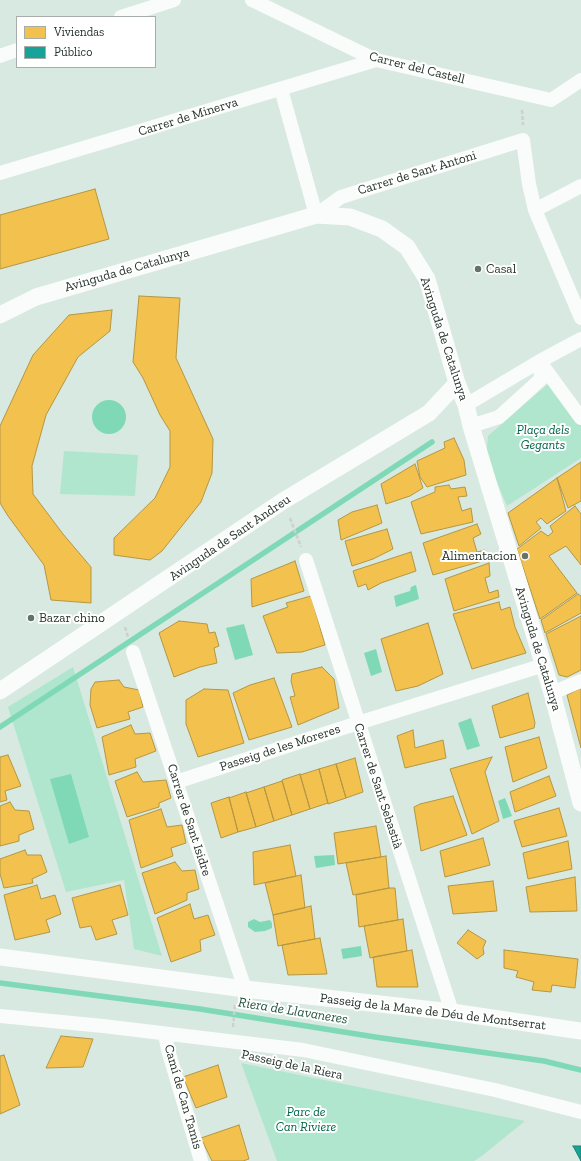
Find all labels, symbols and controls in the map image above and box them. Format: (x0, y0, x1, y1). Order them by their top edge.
legend (16, 16, 156, 68)
text: Viviendas (54, 25, 104, 39)
text: Público (54, 45, 92, 59)
street label: Carrer del Castell (368, 49, 466, 87)
street label: Carrer de Minerva (136, 94, 240, 140)
street label: Carrer de Sant Antoni (356, 148, 478, 198)
street label: Avinguda de Catalunya (63, 245, 191, 295)
place label: Casal (486, 261, 516, 277)
marker: Casal (473, 264, 483, 274)
street label: Avinguda de Catalunya (417, 275, 471, 403)
park label: Plaça dels Gegants (517, 422, 569, 453)
street label: Avinguda de Sant Andreu (166, 492, 294, 584)
place label: Alimentacion (442, 548, 517, 564)
marker: Alimentacion (520, 551, 530, 561)
street label: Avinguda de Catalunya (512, 585, 564, 713)
place label: Bazar chino (39, 610, 105, 626)
marker: Bazar chino (26, 613, 36, 623)
street label: Passeig de les Moreres (218, 721, 342, 775)
street label: Carrer de Sant Sebastià (350, 721, 406, 851)
street label: Carrer de Sant Isidre (164, 762, 214, 878)
street label: Passeig de la Mare de Déu de Montserrat (319, 990, 547, 1034)
water label: Riera de Llavaneres (237, 994, 349, 1028)
street label: Camí de Can Tamis (161, 1043, 205, 1151)
street label: Passeig de la Riera (240, 1047, 344, 1083)
park label: Parc de Can Riviere (276, 1104, 336, 1135)

